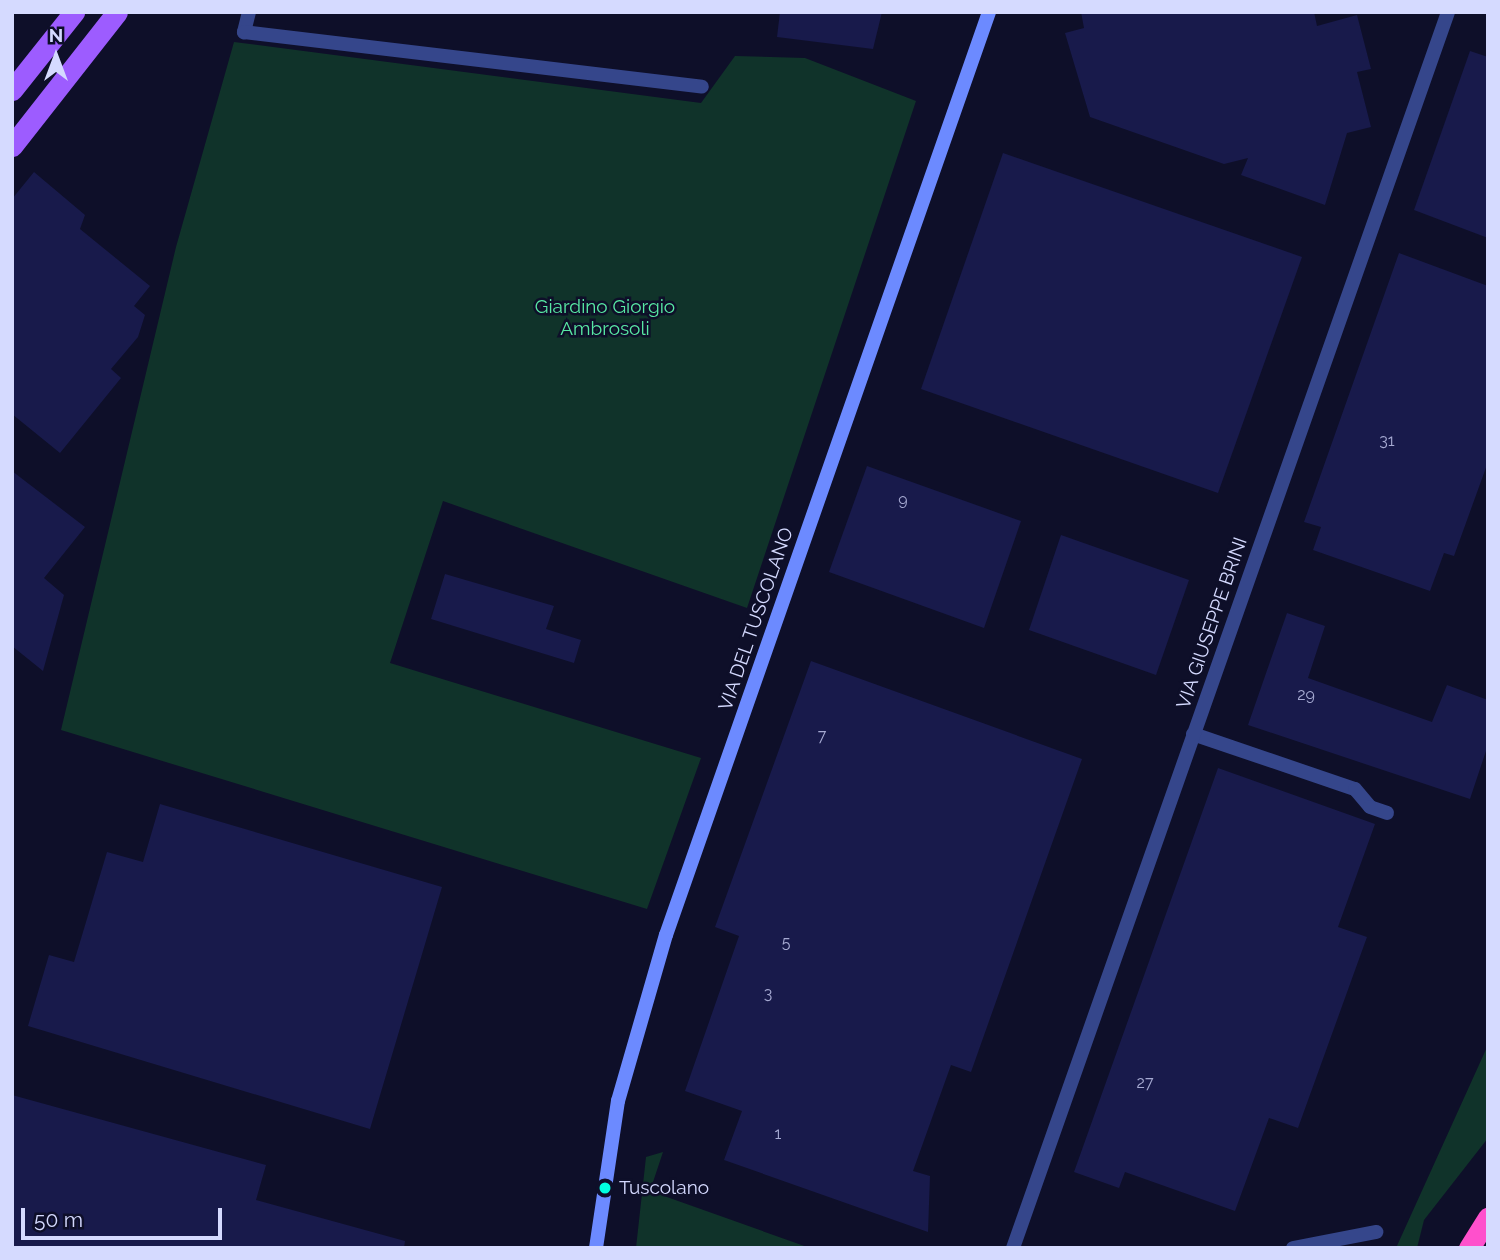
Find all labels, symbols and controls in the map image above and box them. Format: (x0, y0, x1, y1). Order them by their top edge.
north arrow (21, 21, 91, 91)
text: N (49, 24, 63, 46)
park label: Giardino Giorgio Ambrosoli (535, 296, 675, 340)
house number: 31 (1379, 431, 1395, 451)
house number: 9 (898, 490, 908, 510)
street label: VIA DEL TUSCOLANO (714, 524, 798, 714)
street label: VIA GIUSEPPE BRINI (1172, 534, 1252, 712)
house number: 29 (1297, 685, 1315, 705)
house number: 7 (818, 726, 826, 746)
house number: 5 (782, 933, 790, 953)
house number: 3 (764, 984, 772, 1004)
house number: 27 (1137, 1073, 1153, 1093)
house number: 1 (775, 1124, 781, 1144)
place label: Tuscolano (619, 1177, 709, 1199)
marker: Tuscolano (597, 1180, 613, 1196)
scale bar (24, 1194, 226, 1238)
text: 50 m (34, 1207, 83, 1232)

